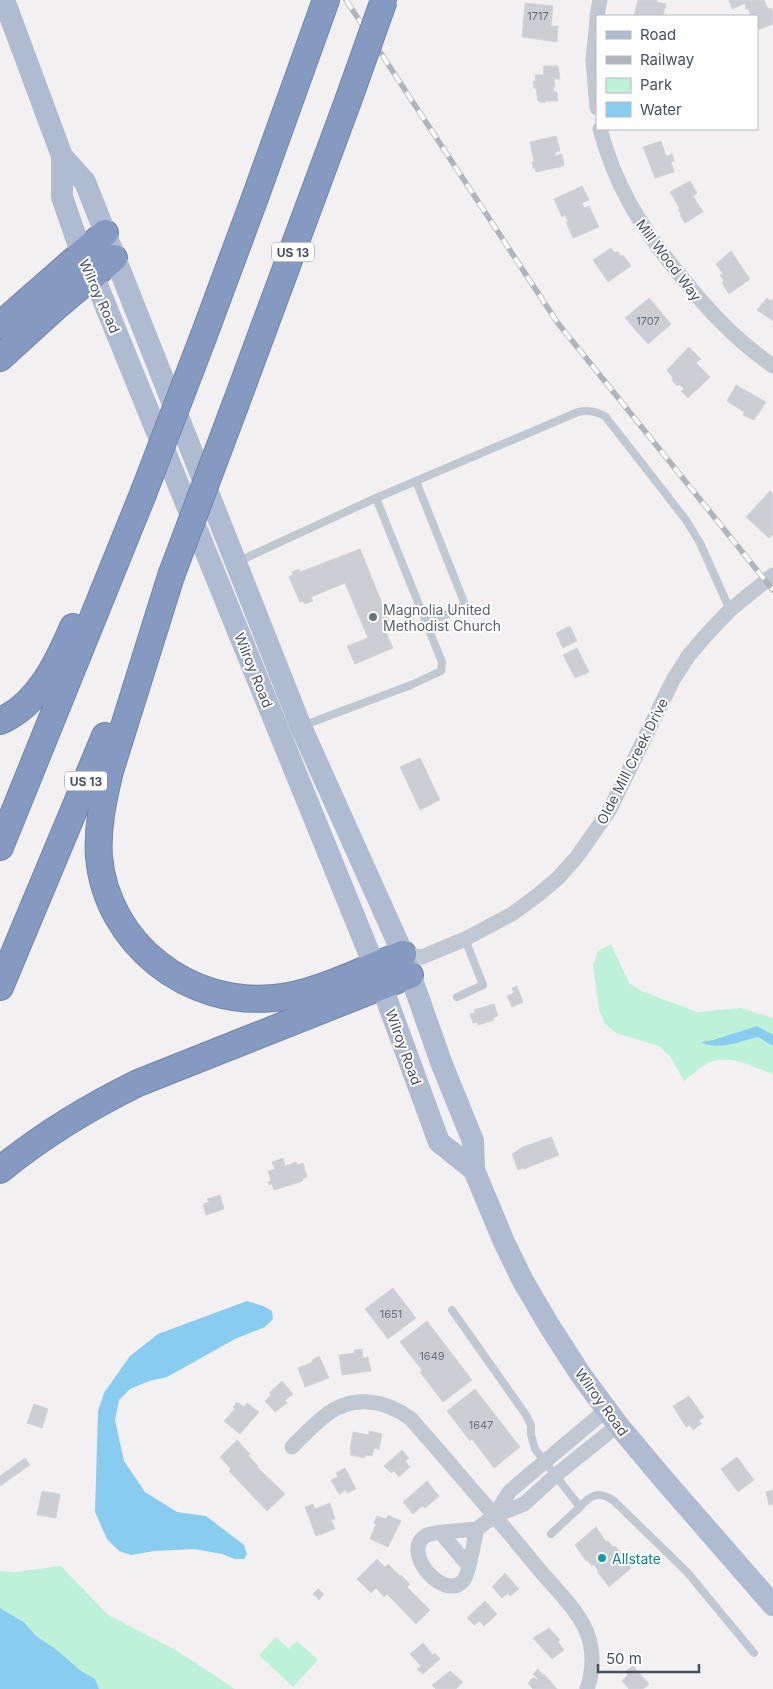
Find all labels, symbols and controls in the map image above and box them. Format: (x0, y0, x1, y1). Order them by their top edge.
house number: 1717 (527, 9, 549, 23)
legend (596, 15, 758, 130)
text: Road (640, 25, 676, 44)
text: Railway (640, 50, 695, 69)
text: Park (640, 75, 673, 94)
text: Water (640, 100, 682, 119)
street label: Mill Wood Way (633, 216, 705, 304)
road number: US 13 (272, 242, 314, 262)
street label: Wilroy Road (76, 256, 124, 336)
house number: 1707 (636, 314, 660, 328)
place label: Magnolia United Methodist Church (383, 601, 501, 634)
marker: Magnolia United Methodist Church (367, 611, 379, 623)
street label: Wilroy Road (231, 630, 277, 710)
street label: Olde Mill Creek Drive (593, 695, 671, 827)
road number: US 13 (65, 771, 107, 790)
street label: Wilroy Road (382, 1007, 426, 1087)
house number: 1651 (380, 1307, 402, 1321)
house number: 1649 (419, 1349, 445, 1363)
street label: Wilroy Road (572, 1365, 632, 1439)
house number: 1647 (469, 1418, 493, 1432)
place label: Allstate (612, 1550, 661, 1567)
marker: Allstate (596, 1552, 608, 1564)
scale bar (598, 1642, 699, 1674)
text: 50 m (606, 1649, 642, 1668)

